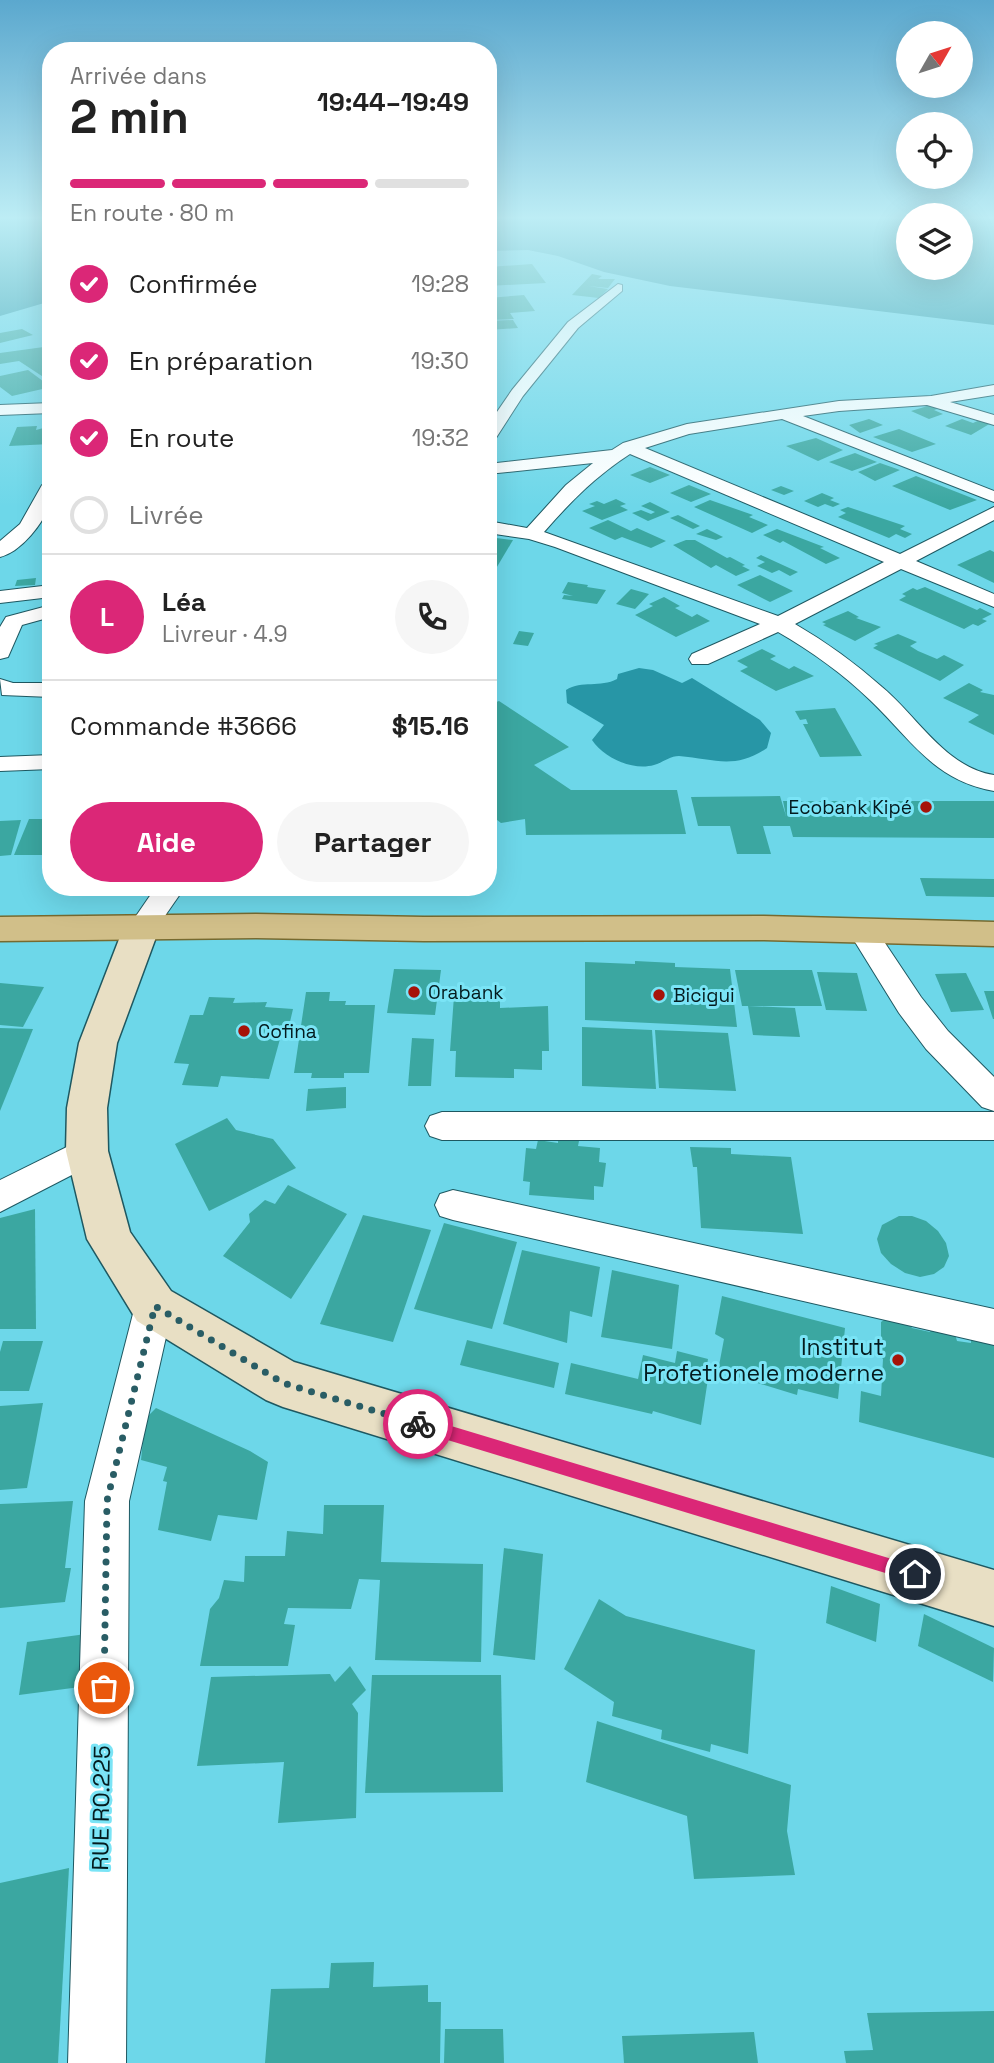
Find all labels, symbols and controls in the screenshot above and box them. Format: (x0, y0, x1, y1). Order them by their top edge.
north arrow (896, 21, 973, 98)
map controls (896, 21, 973, 280)
text: Arrivée dans (70, 61, 207, 91)
text: 19:44–19:49 (317, 85, 469, 119)
text: 2 min (70, 88, 189, 146)
button: locate (896, 112, 973, 189)
text: En route · 80 m (70, 198, 234, 228)
button: layers (896, 203, 973, 280)
icon: check (70, 265, 108, 303)
text: Confirmée (129, 267, 258, 301)
text: 19:28 (411, 269, 469, 299)
icon: check (70, 342, 108, 380)
text: En préparation (129, 344, 313, 378)
text: 19:30 (411, 346, 469, 376)
icon: check (70, 419, 108, 457)
text: En route (129, 421, 234, 455)
text: 19:32 (412, 423, 469, 453)
text: Livrée (129, 498, 204, 532)
button: phone (395, 580, 469, 654)
text: Léa (162, 585, 206, 619)
text: L (100, 600, 114, 634)
text: Livreur · 4.9 (162, 619, 288, 649)
text: Commande #3666 (70, 709, 297, 743)
text: $15.16 (392, 709, 469, 743)
place label: Ecobank Kipé (789, 795, 912, 820)
marker: Ecobank Kipé (918, 799, 934, 815)
button: Aide (70, 802, 263, 882)
button: Partager (277, 802, 469, 882)
place label: Orabank (428, 980, 504, 1005)
place label: Bicigui (673, 983, 735, 1008)
marker: Orabank (406, 984, 422, 1000)
marker: Bicigui (651, 987, 667, 1003)
place label: Cofina (258, 1019, 317, 1044)
marker: Cofina (236, 1023, 252, 1039)
place label: Institut Profetionele moderne (643, 1332, 884, 1388)
marker: Institut Profetionele moderne (890, 1352, 906, 1368)
courier (383, 1389, 453, 1459)
icon: bike (399, 1405, 437, 1443)
pin (885, 1544, 945, 1604)
icon: home (896, 1555, 934, 1593)
pin (74, 1658, 134, 1718)
icon: bag (85, 1669, 123, 1707)
street label: RUE RO.225 (85, 1745, 117, 1871)

